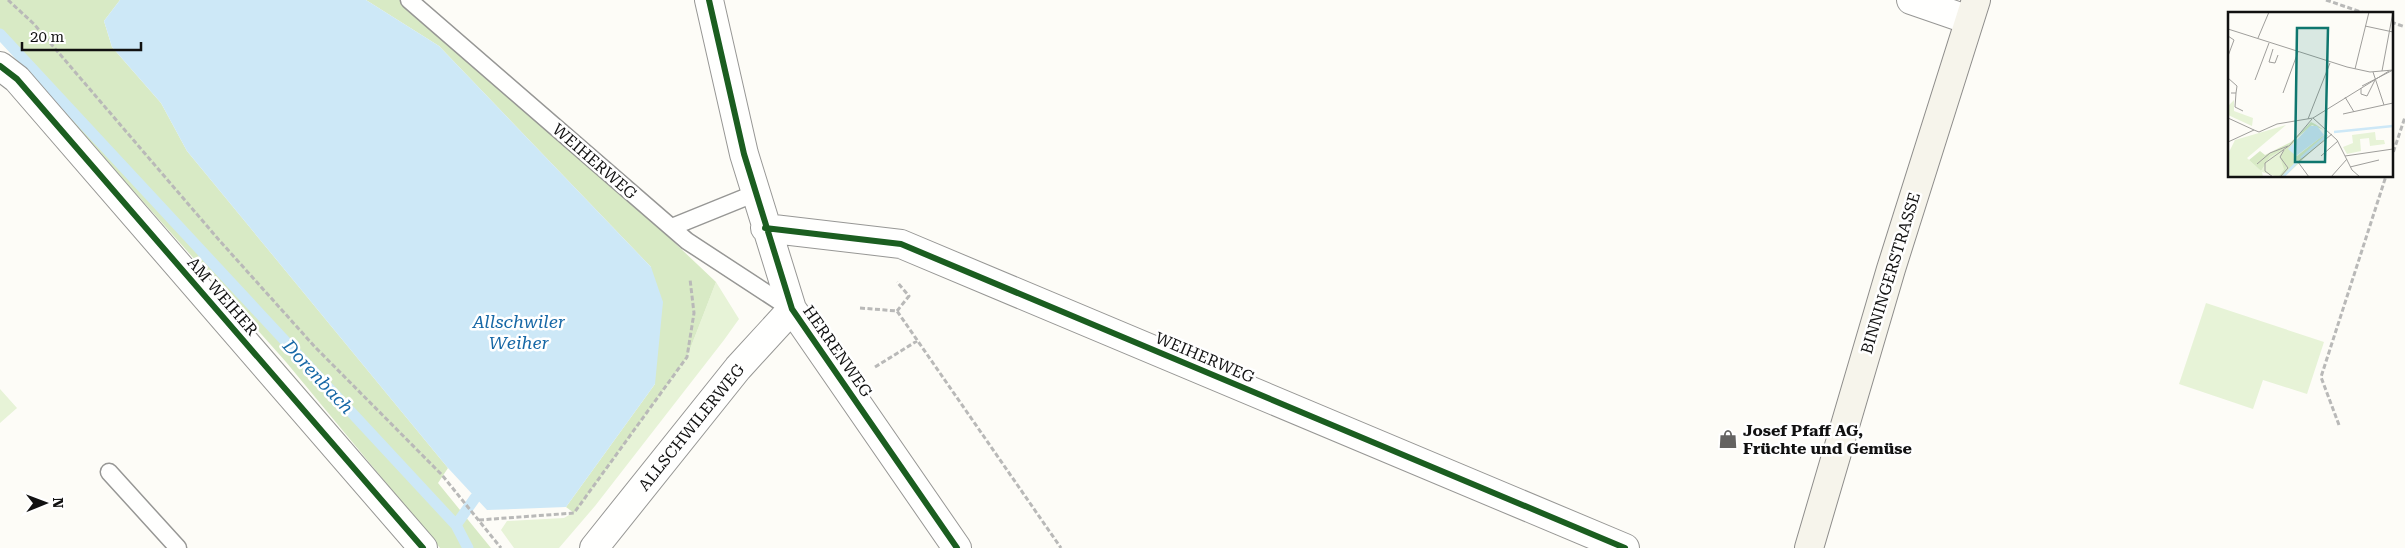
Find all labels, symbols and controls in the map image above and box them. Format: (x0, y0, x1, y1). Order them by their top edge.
inset map (2228, 12, 2392, 178)
scale bar (22, 20, 141, 52)
text: 20 m (30, 28, 65, 46)
street label: WEIHERWEG (549, 120, 641, 204)
street label: BINNINGERSTRASSE (1857, 190, 1924, 356)
street label: AM WEIHER (183, 253, 262, 339)
street label: HERRENWEG (799, 302, 877, 401)
water label: Allschwiler Weiher (472, 311, 566, 353)
street label: WEIHERWEG (1152, 328, 1258, 387)
water label: Dorenbach (278, 335, 358, 418)
street label: ALLSCHWILERWEG (634, 360, 749, 495)
place label: Josef Pfaff AG, Früchte und Gemüse (1743, 421, 1912, 458)
shop icon: Josef Pfaff AG, Früchte und Gemüse (1717, 428, 1739, 450)
north arrow (20, 478, 70, 528)
text: N (50, 497, 66, 509)

